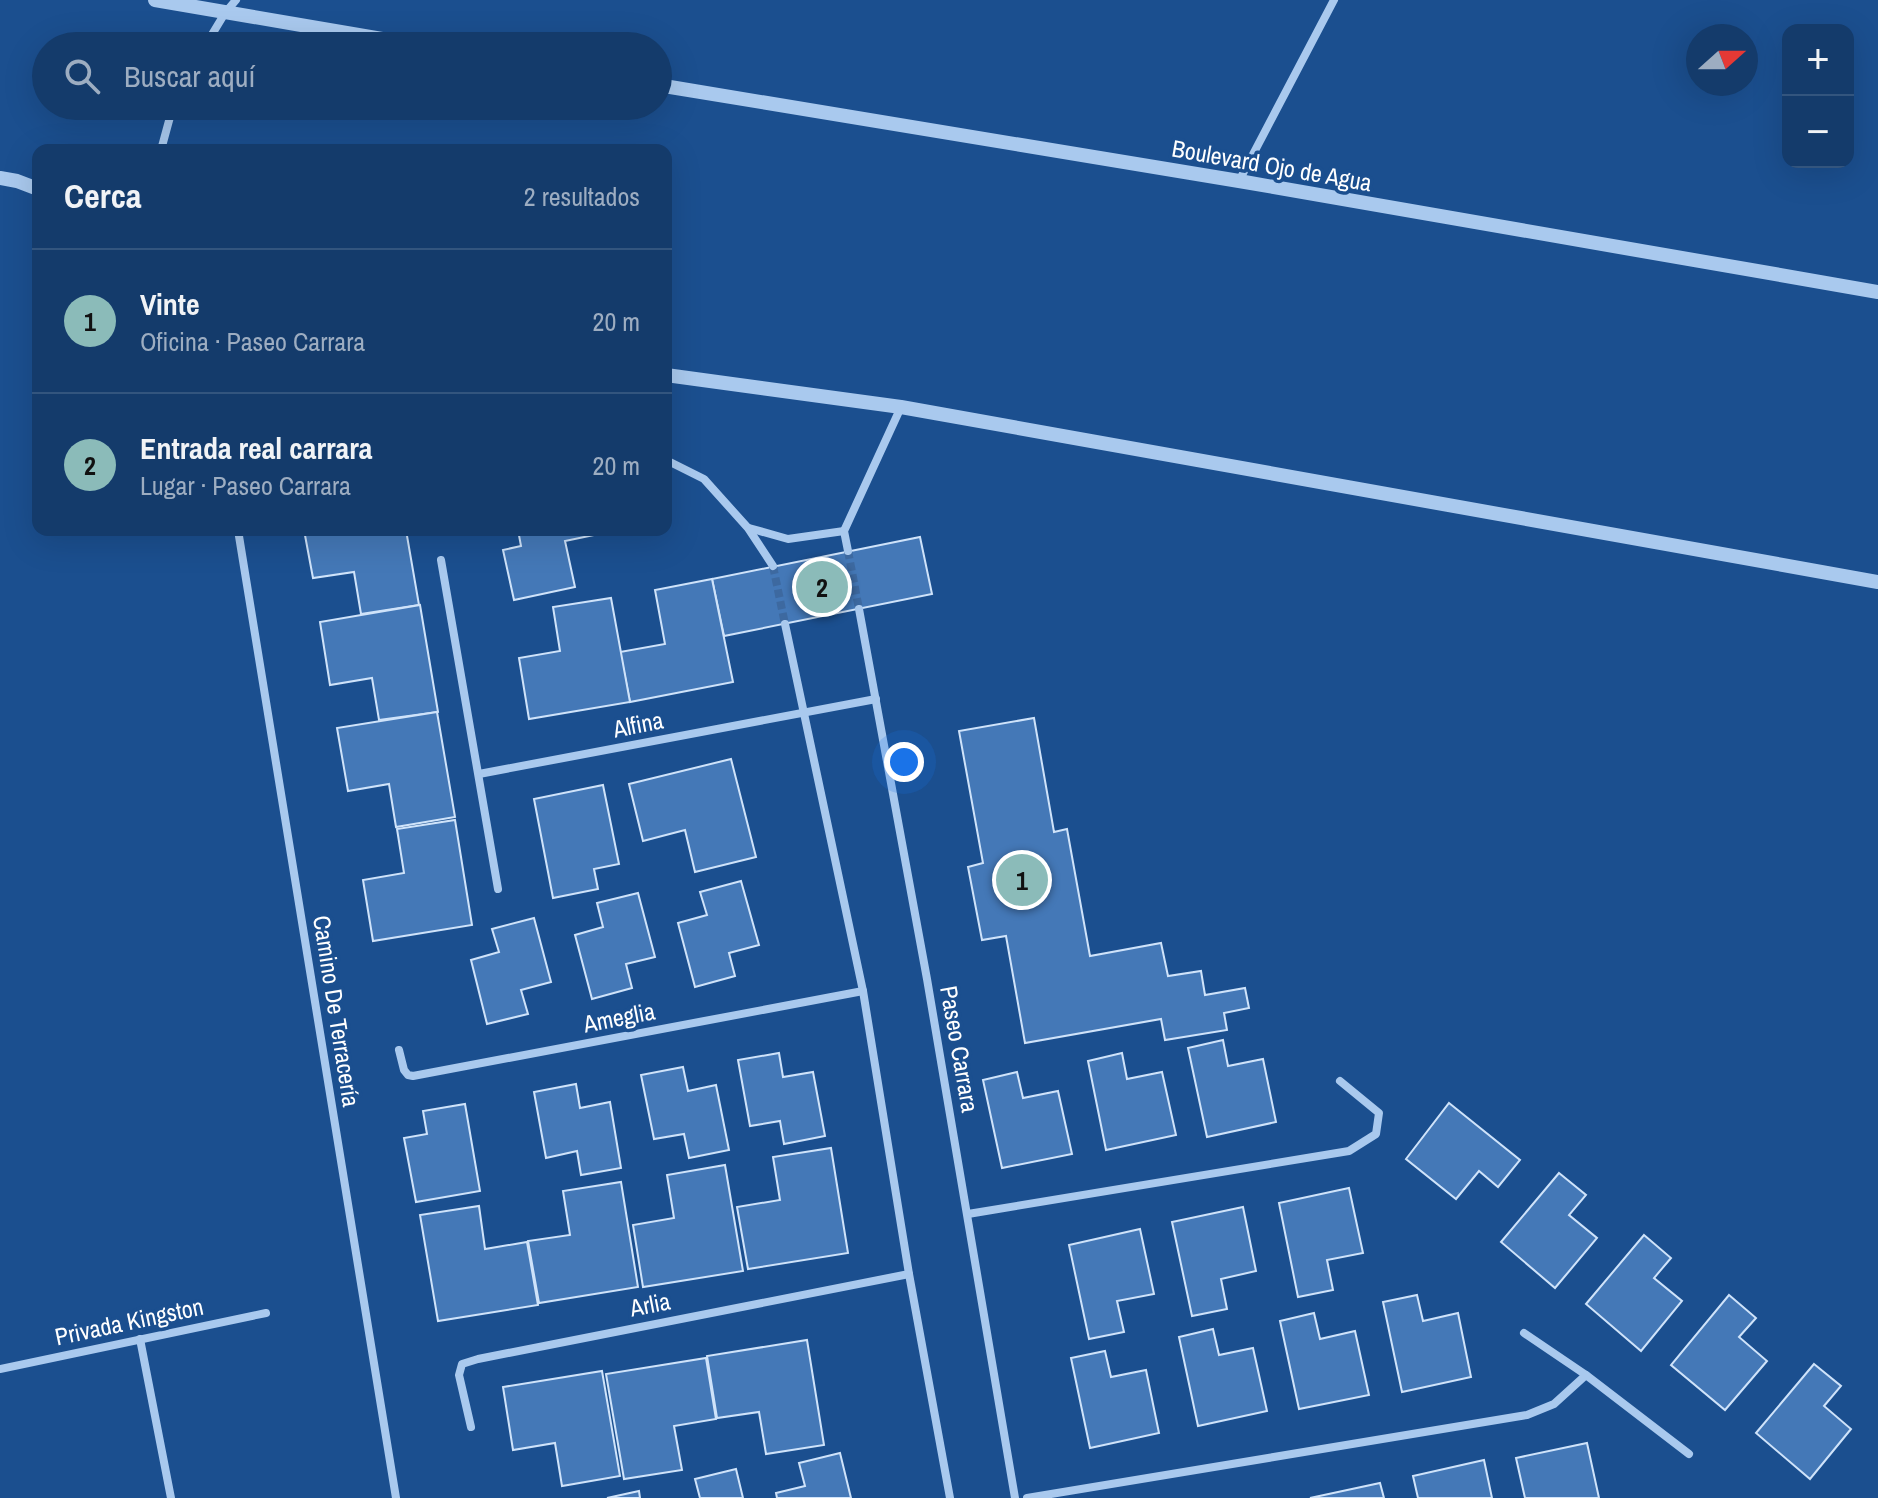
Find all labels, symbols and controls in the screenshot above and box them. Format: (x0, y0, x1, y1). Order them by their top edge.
north arrow (1686, 24, 1758, 96)
map controls (1782, 24, 1854, 168)
button: + (1782, 24, 1854, 96)
search box (32, 32, 672, 120)
icon: search (60, 54, 104, 98)
text: Buscar aquí (124, 56, 255, 96)
button: − (1782, 96, 1854, 168)
street label: Boulevard Ojo de Agua (1170, 132, 1375, 198)
text: Cerca (64, 173, 142, 219)
text: 2 resultados (524, 179, 640, 214)
text: Vinte (140, 284, 200, 324)
text: 1 (84, 304, 96, 339)
text: 20 m (593, 304, 640, 339)
text: Oficina · Paseo Carrara (140, 324, 365, 359)
text: Entrada real carrara (140, 428, 372, 468)
text: 2 (84, 448, 96, 483)
text: 20 m (593, 448, 640, 483)
text: Lugar · Paseo Carrara (140, 468, 351, 503)
pin: 2 (796, 557, 848, 617)
street label: Alfina (609, 703, 666, 745)
your location (884, 742, 924, 782)
pin: 1 (996, 850, 1048, 910)
street label: Camino De Terracería (306, 913, 368, 1109)
street label: Paseo Carrara (933, 983, 987, 1115)
street label: Ameglia (580, 994, 658, 1040)
street label: Arlia (626, 1284, 673, 1324)
street label: Privada Kingston (52, 1290, 206, 1352)

